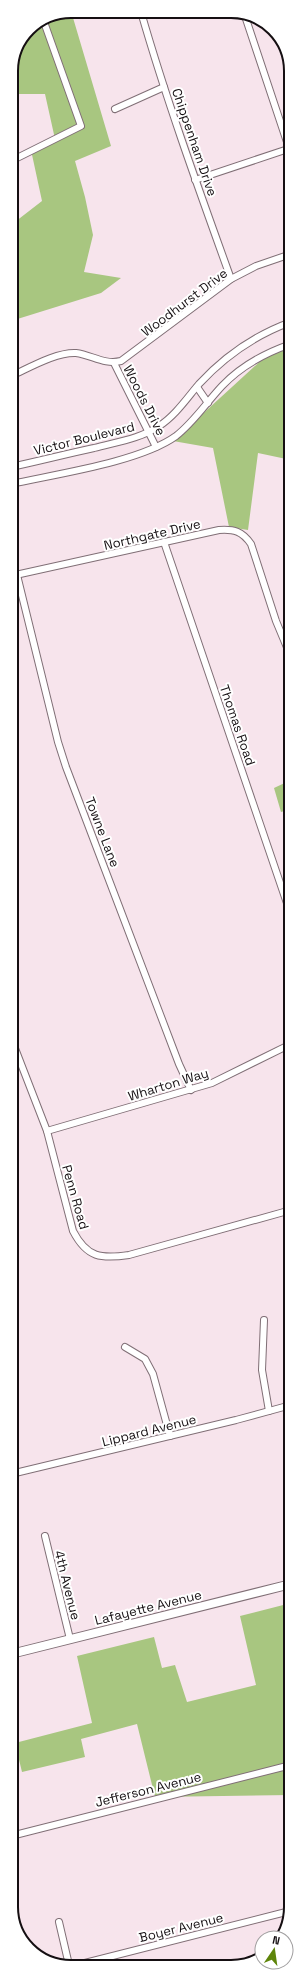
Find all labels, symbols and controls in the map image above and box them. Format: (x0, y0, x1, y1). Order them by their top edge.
street label: Chippenham Drive (168, 86, 221, 198)
street label: Woodhurst Drive (138, 264, 231, 340)
street label: Woods Drive (120, 362, 170, 438)
street label: Victor Boulevard (32, 418, 136, 459)
street label: Northgate Drive (102, 515, 202, 554)
street label: Thomas Road (216, 683, 259, 768)
street label: Towne Lane (81, 795, 124, 870)
street label: Wharton Way (126, 1064, 210, 1105)
street label: Penn Road (58, 1163, 93, 1231)
street label: Lippard Avenue (100, 1411, 198, 1450)
street label: 4th Avenue (51, 1549, 84, 1622)
street label: Lafayette Avenue (93, 1586, 203, 1629)
street label: Jefferson Avenue (93, 1768, 203, 1811)
street label: Boyer Avenue (137, 1909, 225, 1946)
north arrow (254, 1930, 294, 1970)
text: N (271, 1933, 281, 1948)

